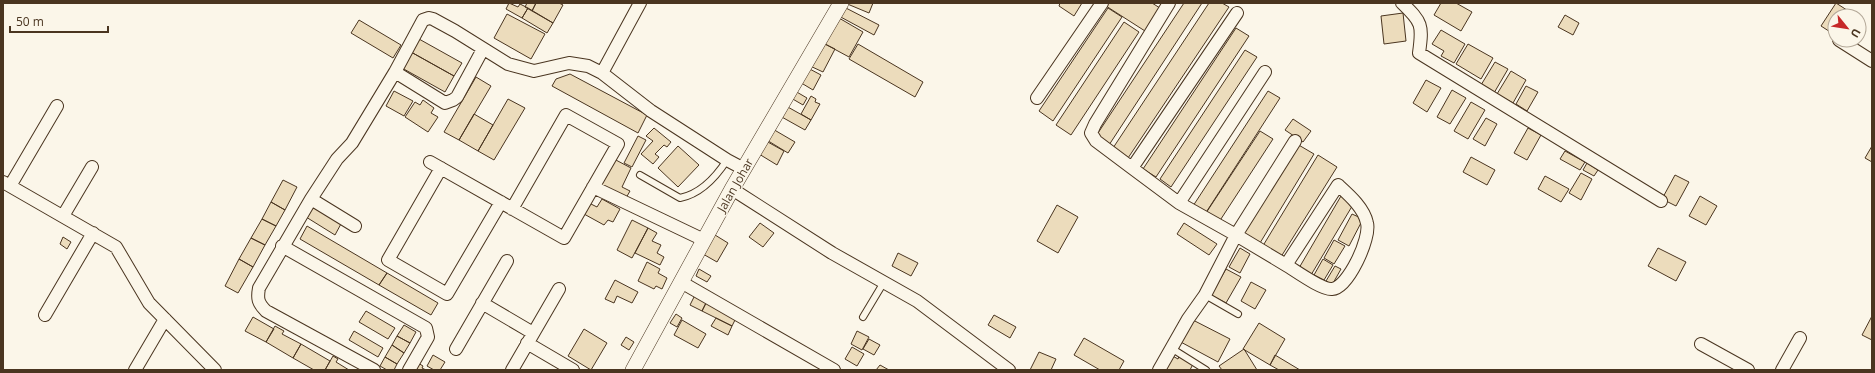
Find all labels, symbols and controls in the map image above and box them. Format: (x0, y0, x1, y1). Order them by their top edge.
scale bar (10, 8, 108, 34)
north arrow (1827, 8, 1867, 48)
text: 50 m (16, 13, 44, 30)
text: U (1848, 26, 1865, 41)
street label: Jalan Johar (712, 155, 757, 216)

